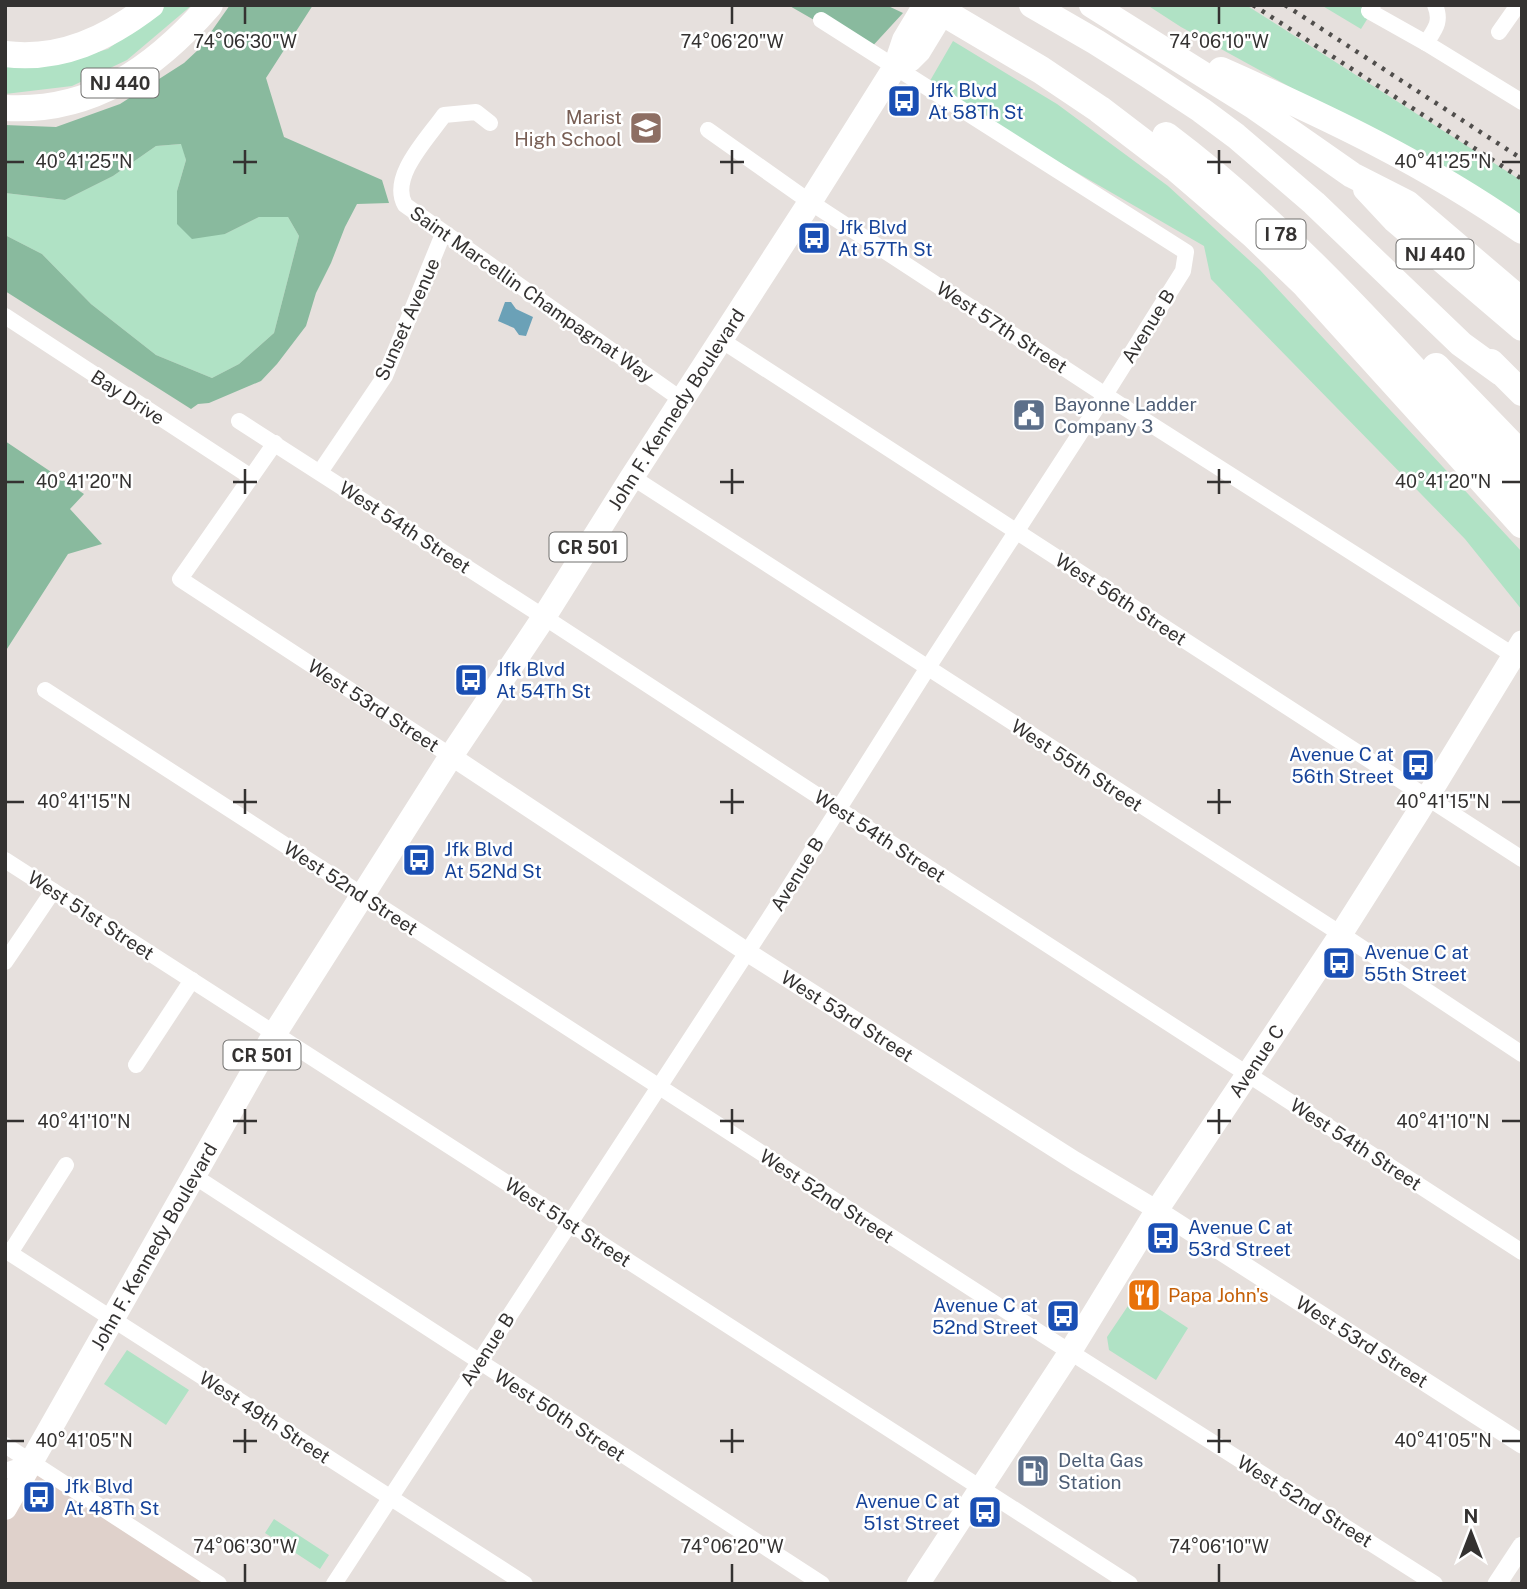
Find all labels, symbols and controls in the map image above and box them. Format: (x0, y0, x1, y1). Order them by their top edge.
text: 74°06'30"W (193, 31, 297, 52)
text: 74°06'20"W (680, 31, 784, 52)
text: 74°06'10"W (1169, 31, 1269, 52)
road number: NJ 440 (82, 68, 158, 98)
place label: Jfk Blvd At 58Th St (928, 79, 1024, 123)
bus stop icon: Jfk Blvd At 58Th St (885, 82, 923, 120)
place label: Marist High School (514, 106, 622, 150)
school or university icon: Marist High School (627, 109, 665, 147)
text: 40°41'25"N (35, 151, 133, 172)
text: 40°41'25"N (1394, 151, 1492, 172)
street label: Saint Marcellin Champagnat Way (406, 201, 658, 387)
place label: Jfk Blvd At 57Th St (838, 216, 933, 260)
bus stop icon: Jfk Blvd At 57Th St (795, 219, 833, 257)
road number: I 78 (1256, 220, 1306, 248)
road number: NJ 440 (1396, 240, 1474, 268)
street label: Sunset Avenue (370, 254, 444, 384)
street label: West 57th Street (933, 277, 1071, 377)
street label: Avenue B (1117, 285, 1179, 367)
street label: John F. Kennedy Boulevard (603, 305, 749, 514)
street label: Bay Drive (87, 365, 169, 429)
place label: Bayonne Ladder Company 3 (1054, 393, 1197, 437)
public building icon: Bayonne Ladder Company 3 (1010, 396, 1048, 434)
text: 40°41'20"N (36, 471, 132, 492)
text: 40°41'20"N (1395, 471, 1491, 492)
street label: West 54th Street (335, 476, 475, 578)
road number: CR 501 (550, 532, 626, 562)
street label: West 56th Street (1051, 548, 1191, 650)
street label: West 53rd Street (304, 655, 443, 756)
place label: Jfk Blvd At 54Th St (496, 658, 591, 702)
bus stop icon: Jfk Blvd At 54Th St (452, 661, 490, 699)
street label: West 55th Street (1007, 714, 1147, 816)
place label: Avenue C at 56th Street (1289, 743, 1394, 787)
bus stop icon: Avenue C at 56th Street (1399, 746, 1437, 784)
street label: West 54th Street (810, 785, 950, 887)
text: 40°41'15"N (37, 791, 131, 812)
text: 40°41'15"N (1396, 791, 1490, 812)
street label: Avenue B (766, 833, 828, 915)
street label: West 52nd Street (280, 836, 422, 940)
place label: Jfk Blvd At 52Nd St (444, 838, 542, 882)
bus stop icon: Jfk Blvd At 52Nd St (400, 841, 438, 879)
street label: West 51st Street (24, 866, 158, 964)
place label: Avenue C at 55th Street (1364, 941, 1469, 985)
bus stop icon: Avenue C at 55th Street (1320, 944, 1358, 982)
street label: West 53rd Street (777, 966, 918, 1066)
street label: Avenue C (1224, 1020, 1288, 1102)
road number: CR 501 (224, 1040, 300, 1070)
street label: West 54th Street (1286, 1093, 1426, 1195)
text: 40°41'10"N (37, 1111, 131, 1132)
text: 40°41'10"N (1396, 1111, 1490, 1132)
street label: John F. Kennedy Boulevard (86, 1139, 221, 1354)
street label: West 52nd Street (756, 1144, 898, 1248)
street label: West 51st Street (501, 1173, 635, 1271)
place label: Avenue C at 53rd Street (1188, 1216, 1293, 1260)
bus stop icon: Avenue C at 53rd Street (1144, 1219, 1182, 1257)
restaurant icon: Papa John's (1125, 1276, 1163, 1314)
place label: Papa John's (1168, 1284, 1269, 1306)
street label: West 53rd Street (1292, 1291, 1432, 1392)
place label: Avenue C at 52nd Street (932, 1294, 1038, 1338)
bus stop icon: Avenue C at 52nd Street (1044, 1297, 1082, 1335)
street label: Avenue B (455, 1308, 519, 1390)
street label: West 50th Street (490, 1364, 630, 1466)
street label: West 49th Street (195, 1366, 335, 1468)
text: 40°41'05"N (35, 1430, 133, 1451)
text: 40°41'05"N (1394, 1430, 1492, 1451)
place label: Delta Gas Station (1058, 1449, 1143, 1493)
street label: West 52nd Street (1233, 1451, 1377, 1551)
fuel station icon: Delta Gas Station (1014, 1452, 1052, 1490)
place label: Jfk Blvd At 48Th St (64, 1475, 159, 1519)
bus stop icon: Jfk Blvd At 48Th St (20, 1478, 58, 1516)
place label: Avenue C at 51st Street (855, 1490, 960, 1534)
bus stop icon: Avenue C at 51st Street (966, 1493, 1004, 1531)
north arrow (1436, 1498, 1506, 1568)
text: N (1464, 1505, 1478, 1527)
text: 74°06'30"W (193, 1536, 297, 1557)
text: 74°06'20"W (680, 1536, 784, 1557)
text: 74°06'10"W (1169, 1536, 1269, 1557)

